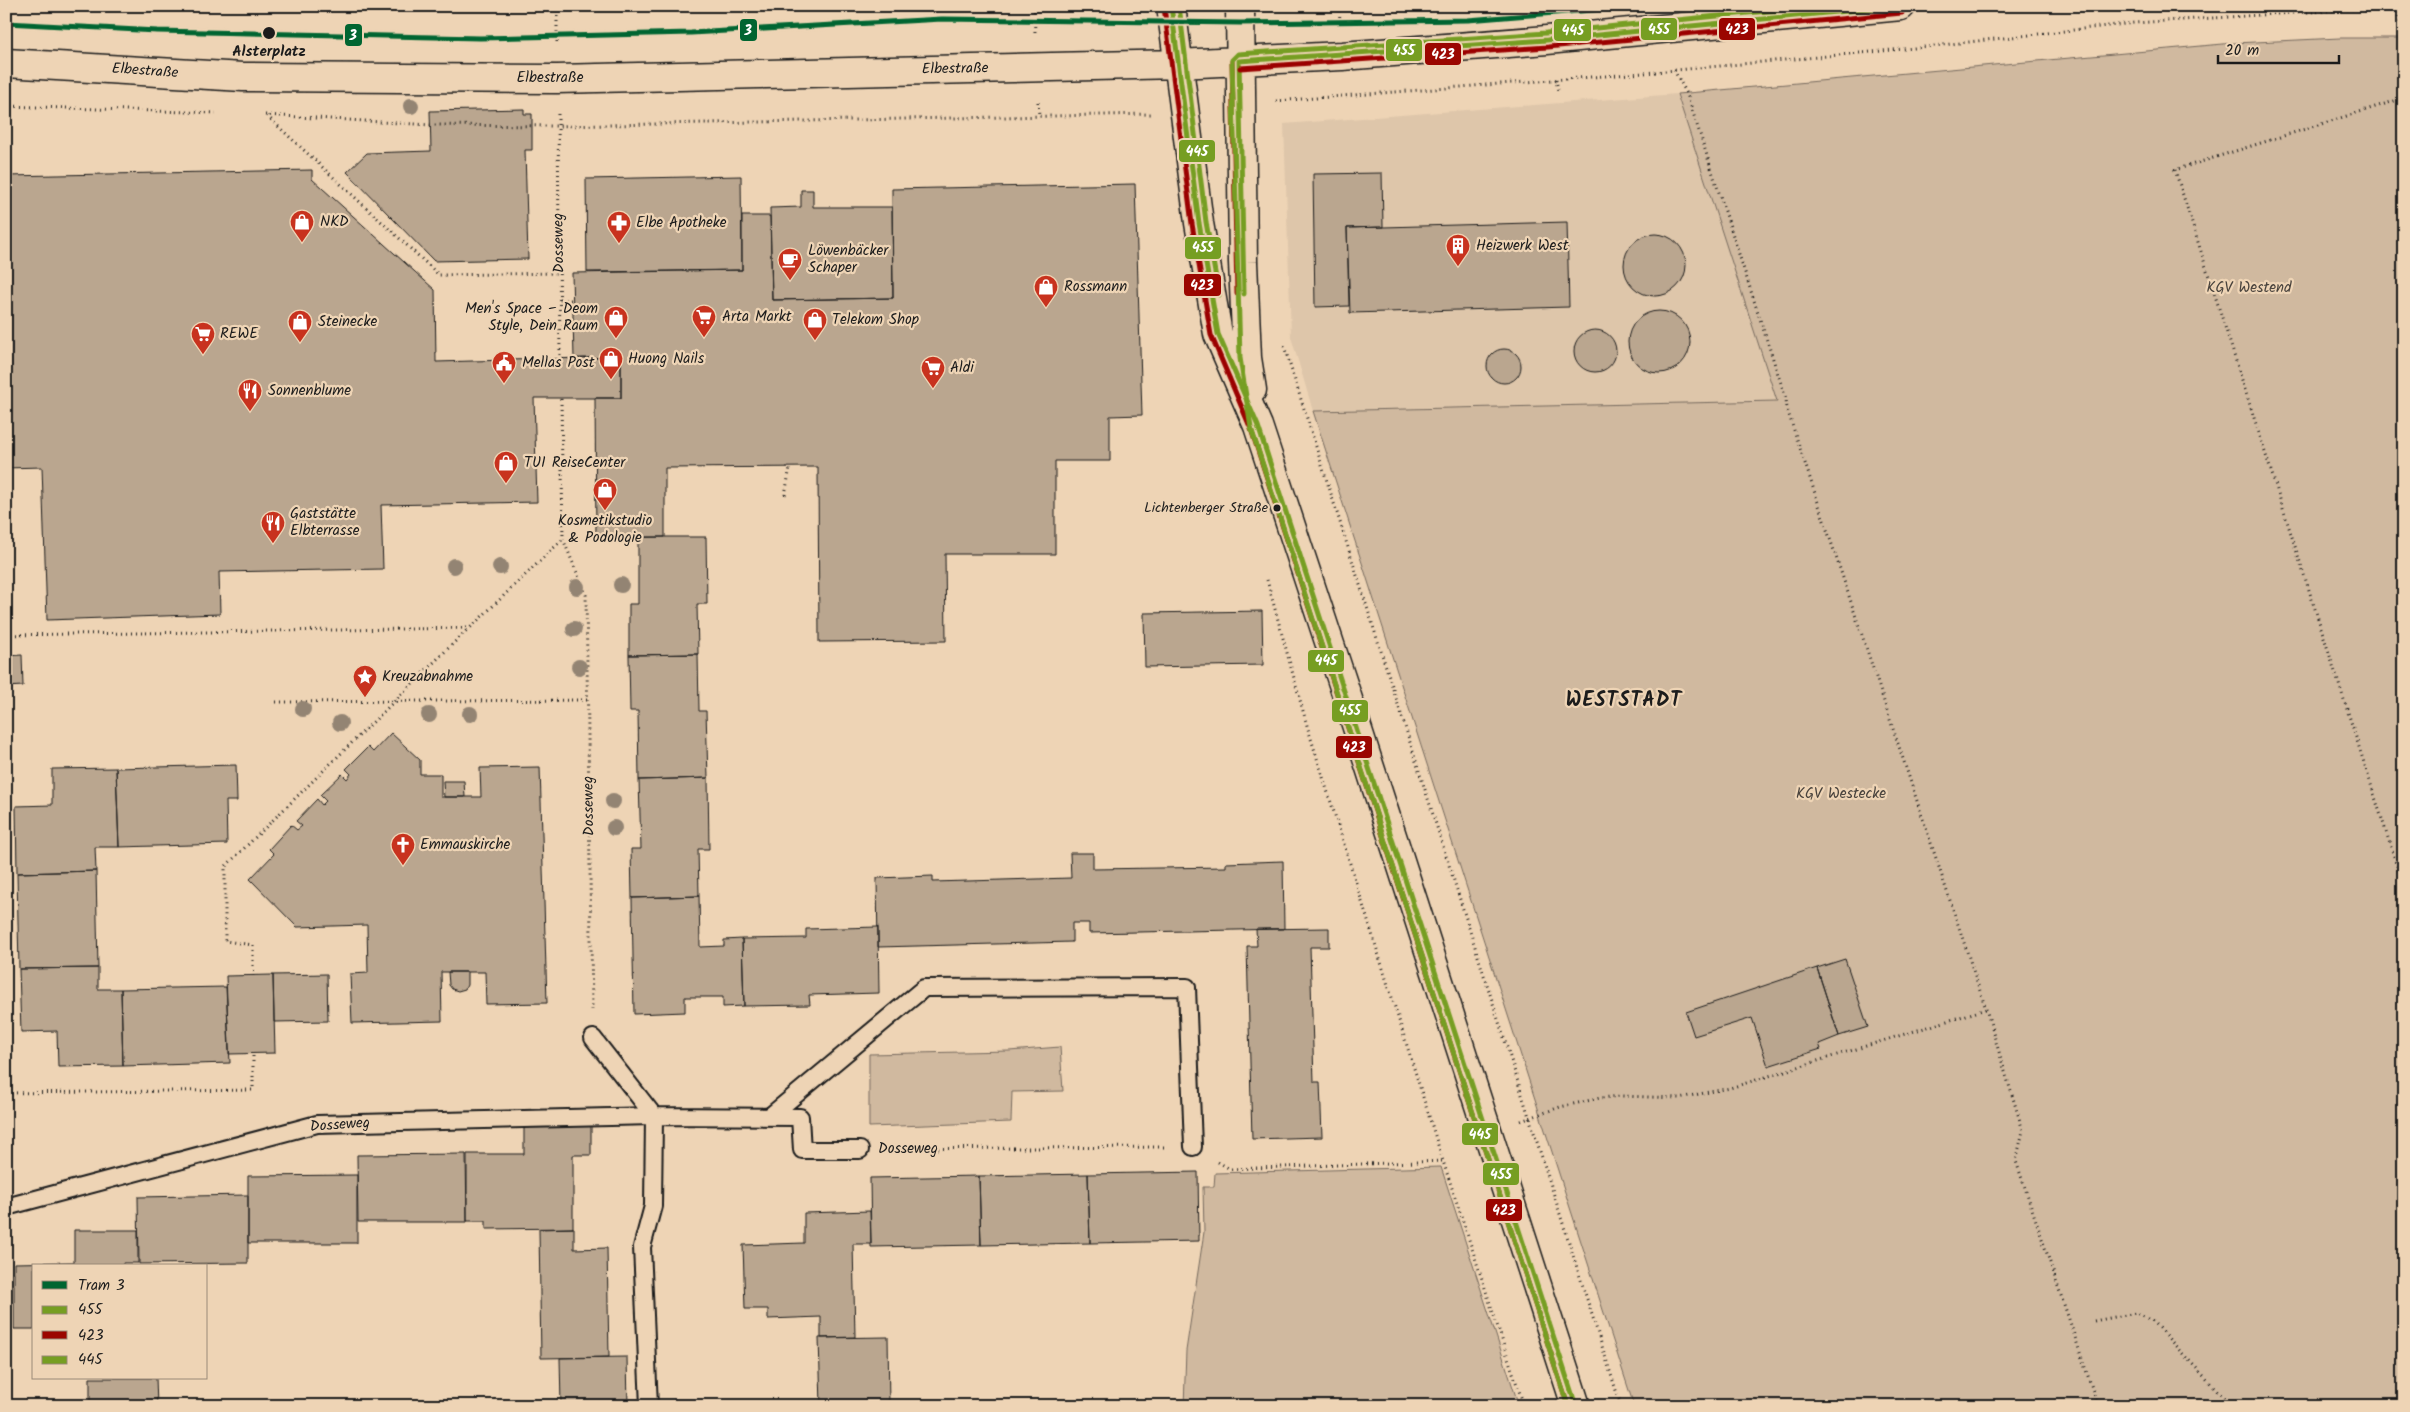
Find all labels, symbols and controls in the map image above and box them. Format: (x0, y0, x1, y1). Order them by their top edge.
line badge: 455 (1640, 17, 1678, 41)
line badge: 423 (1718, 17, 1756, 41)
line badge: 3 (739, 18, 758, 42)
line badge: 445 (1553, 18, 1592, 42)
text: 455 (1648, 19, 1672, 41)
text: 423 (1725, 19, 1749, 41)
text: 3 (743, 20, 752, 42)
text: 445 (1562, 20, 1586, 42)
line badge: 3 (344, 23, 363, 47)
marker: Alsterplatz (261, 25, 277, 41)
text: 3 (348, 25, 357, 47)
scale bar (2218, 32, 2339, 64)
line badge: 455 (1385, 38, 1423, 62)
text: 20 m (2225, 39, 2259, 63)
place label: Alsterplatz (232, 40, 306, 64)
text: 455 (1393, 40, 1417, 62)
line badge: 423 (1424, 42, 1462, 66)
text: 423 (1431, 44, 1455, 66)
street label: Elbestraße (921, 56, 989, 82)
street label: Elbestraße (111, 57, 179, 85)
street label: Elbestraße (517, 66, 584, 90)
line badge: 445 (1178, 139, 1216, 163)
text: 445 (1186, 141, 1210, 163)
shop icon: NKD (289, 209, 315, 243)
place label: NKD (320, 210, 349, 234)
pharmacy icon: Elbe Apotheke (606, 210, 632, 244)
place label: Elbe Apotheke (636, 211, 727, 235)
street label: Dosseweg (546, 213, 572, 273)
building icon: Heizwerk West (1445, 233, 1471, 267)
place label: Heizwerk West (1476, 234, 1569, 258)
line badge: 455 (1184, 236, 1222, 260)
text: 455 (1192, 237, 1216, 259)
place label: Löwenbäcker Schaper (808, 239, 889, 280)
cafe icon: Löwenbäcker Schaper (777, 247, 803, 281)
line badge: 423 (1183, 273, 1222, 297)
shop icon: Rossmann (1033, 274, 1059, 308)
place label: Rossmann (1064, 275, 1127, 299)
text: 423 (1190, 275, 1214, 297)
park label: KGV Westend (2207, 276, 2292, 300)
place label: Men's Space – Deom Style, Dein Raum (465, 297, 598, 338)
supermarket icon: Arta Markt (691, 304, 717, 338)
shop icon: Men's Space – Deom Style, Dein Raum (603, 305, 629, 339)
place label: Arta Markt (722, 305, 792, 329)
shop icon: Telekom Shop (802, 307, 828, 341)
place label: Telekom Shop (832, 308, 919, 332)
shop icon: Steinecke (287, 309, 313, 343)
place label: Steinecke (318, 310, 378, 334)
supermarket icon: REWE (190, 321, 216, 355)
place label: REWE (220, 322, 259, 346)
shop icon: Huong Nails (598, 346, 624, 380)
place label: Huong Nails (628, 347, 705, 371)
public building icon: Mellas Post (491, 350, 517, 384)
place label: Mellas Post (522, 351, 595, 375)
supermarket icon: Aldi (920, 355, 946, 389)
place label: Aldi (950, 356, 975, 380)
restaurant icon: Sonnenblume (237, 378, 263, 412)
place label: Sonnenblume (268, 379, 351, 403)
shop icon: TUI ReiseCenter (493, 450, 519, 484)
place label: TUI ReiseCenter (524, 451, 626, 475)
shop icon: Kosmetikstudio & Podologie (592, 477, 618, 511)
place label: Lichtenberger Straße (1144, 497, 1269, 519)
place label: Gaststätte Elbterrasse (290, 502, 360, 543)
marker: Lichtenberger Straße (1272, 503, 1282, 513)
place label: Kosmetikstudio & Podologie (558, 509, 652, 550)
restaurant icon: Gaststätte Elbterrasse (260, 510, 286, 544)
line badge: 445 (1307, 649, 1345, 673)
text: 445 (1315, 650, 1339, 672)
place icon: Kreuzabnahme (352, 664, 378, 698)
place label: Kreuzabnahme (382, 665, 473, 689)
district label: WESTSTADT (1566, 685, 1683, 717)
line badge: 455 (1331, 699, 1369, 723)
text: 455 (1339, 700, 1363, 722)
line badge: 423 (1335, 735, 1373, 759)
text: 423 (1342, 737, 1366, 759)
street label: Dosseweg (576, 776, 602, 836)
park label: KGV Westecke (1796, 782, 1886, 806)
church icon: Emmauskirche (390, 832, 416, 866)
place label: Emmauskirche (420, 833, 511, 857)
street label: Dosseweg (309, 1111, 371, 1139)
line badge: 445 (1461, 1122, 1499, 1146)
text: 445 (1469, 1124, 1493, 1146)
street label: Dosseweg (878, 1137, 938, 1161)
line badge: 455 (1482, 1162, 1520, 1186)
text: 455 (1490, 1164, 1514, 1186)
line badge: 423 (1485, 1198, 1523, 1222)
text: 423 (1492, 1200, 1516, 1222)
legend (32, 1264, 208, 1380)
text: Tram 3 (78, 1274, 125, 1298)
text: 455 (78, 1298, 103, 1322)
text: 423 (78, 1324, 104, 1348)
text: 445 (78, 1348, 104, 1372)

